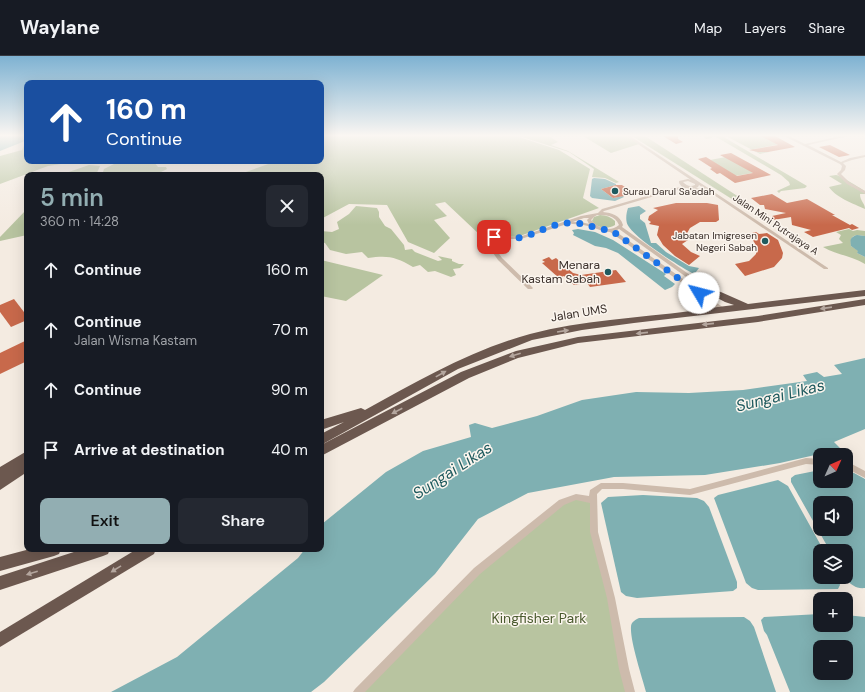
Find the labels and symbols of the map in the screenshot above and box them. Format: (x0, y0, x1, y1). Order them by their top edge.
place label: Surau Darul Sa'adah (623, 185, 715, 198)
marker: Surau Darul Sa'adah (610, 186, 620, 196)
street label: Jalan Mini Putrajaya A (730, 191, 821, 258)
pin (477, 220, 511, 254)
place label: Jabatan Imigresen Negeri Sabah (672, 229, 757, 254)
marker: Jabatan Imigresen Negeri Sabah (760, 236, 770, 246)
place label: Menara Kastam Sabah (521, 257, 600, 287)
marker: Menara Kastam Sabah (603, 267, 613, 277)
position arrow (678, 272, 720, 314)
street label: Jalan UMS (550, 301, 608, 325)
one-way arrow (820, 305, 833, 311)
one-way arrow (702, 321, 715, 328)
one-way arrow (557, 328, 569, 334)
one-way arrow (636, 329, 648, 336)
one-way arrow (508, 353, 520, 359)
one-way arrow (435, 370, 447, 377)
water label: Sungai Likas (734, 374, 827, 417)
one-way arrow (392, 407, 403, 414)
water label: Sungai Likas (408, 437, 496, 504)
north arrow (813, 448, 853, 488)
one-way arrow (110, 566, 122, 573)
one-way arrow (25, 570, 37, 576)
park label: Kingfisher Park (492, 609, 586, 627)

